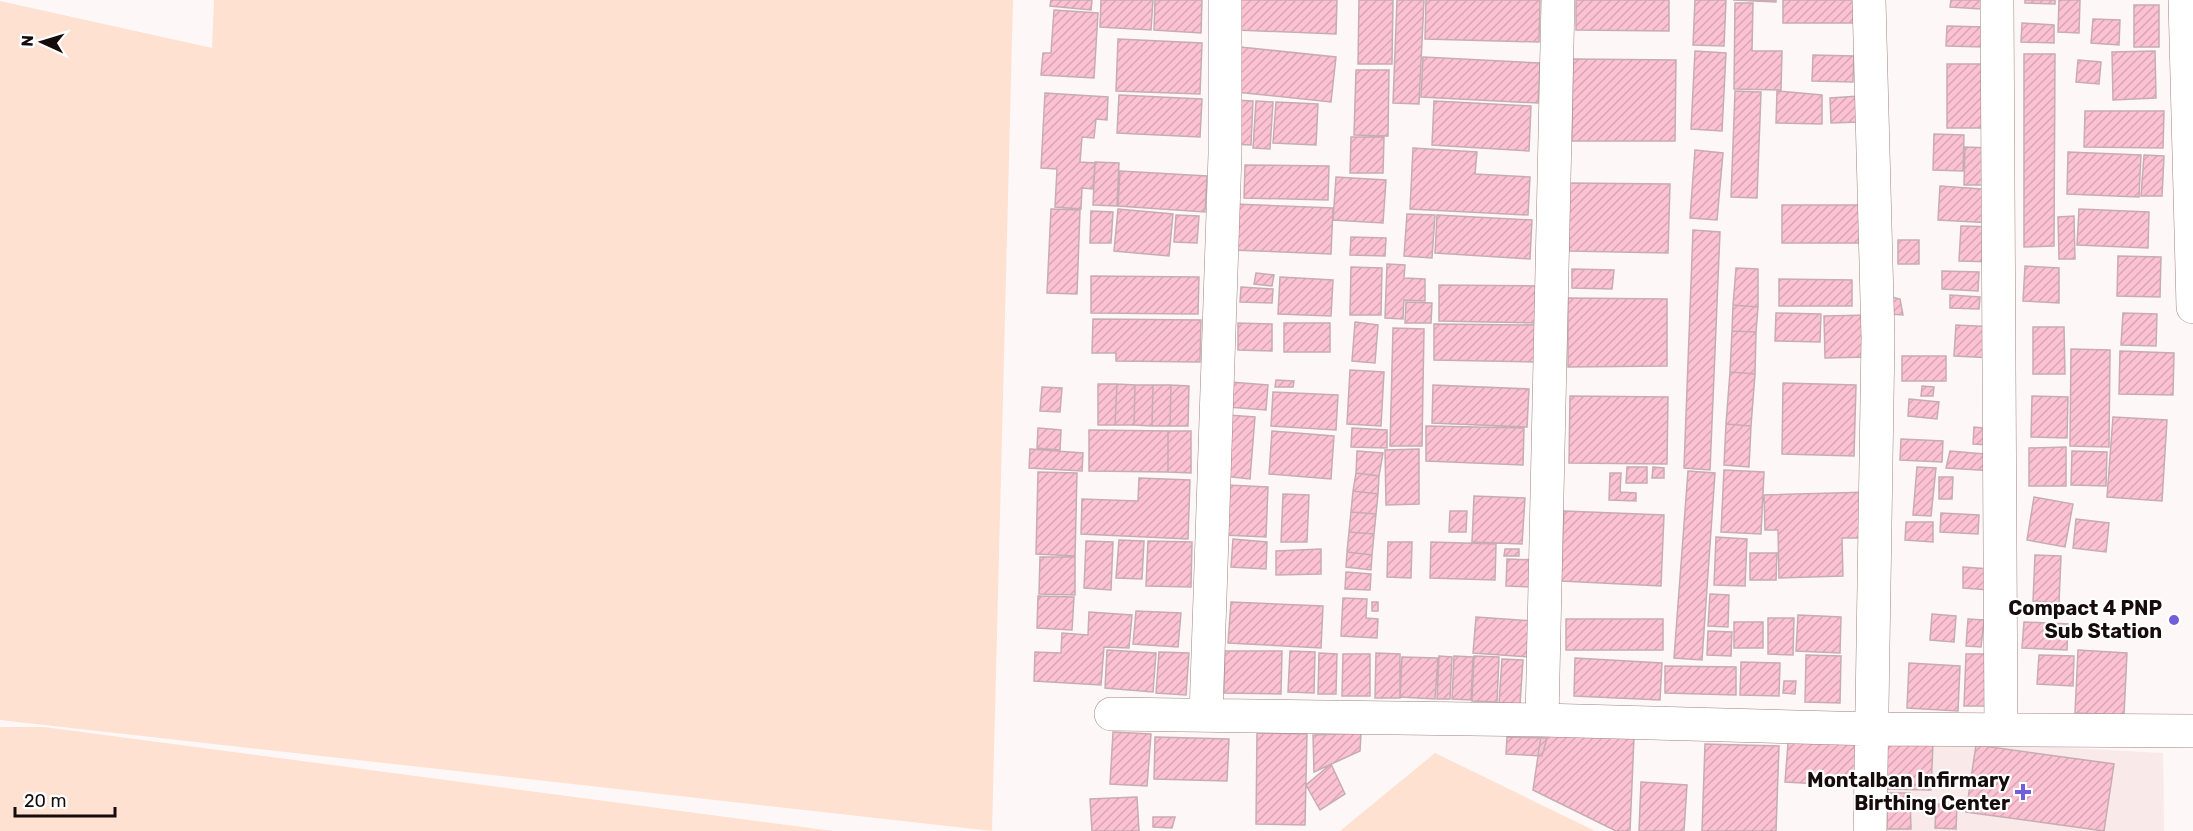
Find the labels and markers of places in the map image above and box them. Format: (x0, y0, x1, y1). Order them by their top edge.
place label: Compact 4 PNP Sub Station (2008, 596, 2162, 643)
marker: Compact 4 PNP Sub Station (2167, 613, 2181, 627)
place label: Montalban Infirmary Birthing Center (1807, 768, 2010, 815)
marker: Montalban Infirmary Birthing Center (2014, 783, 2032, 801)

